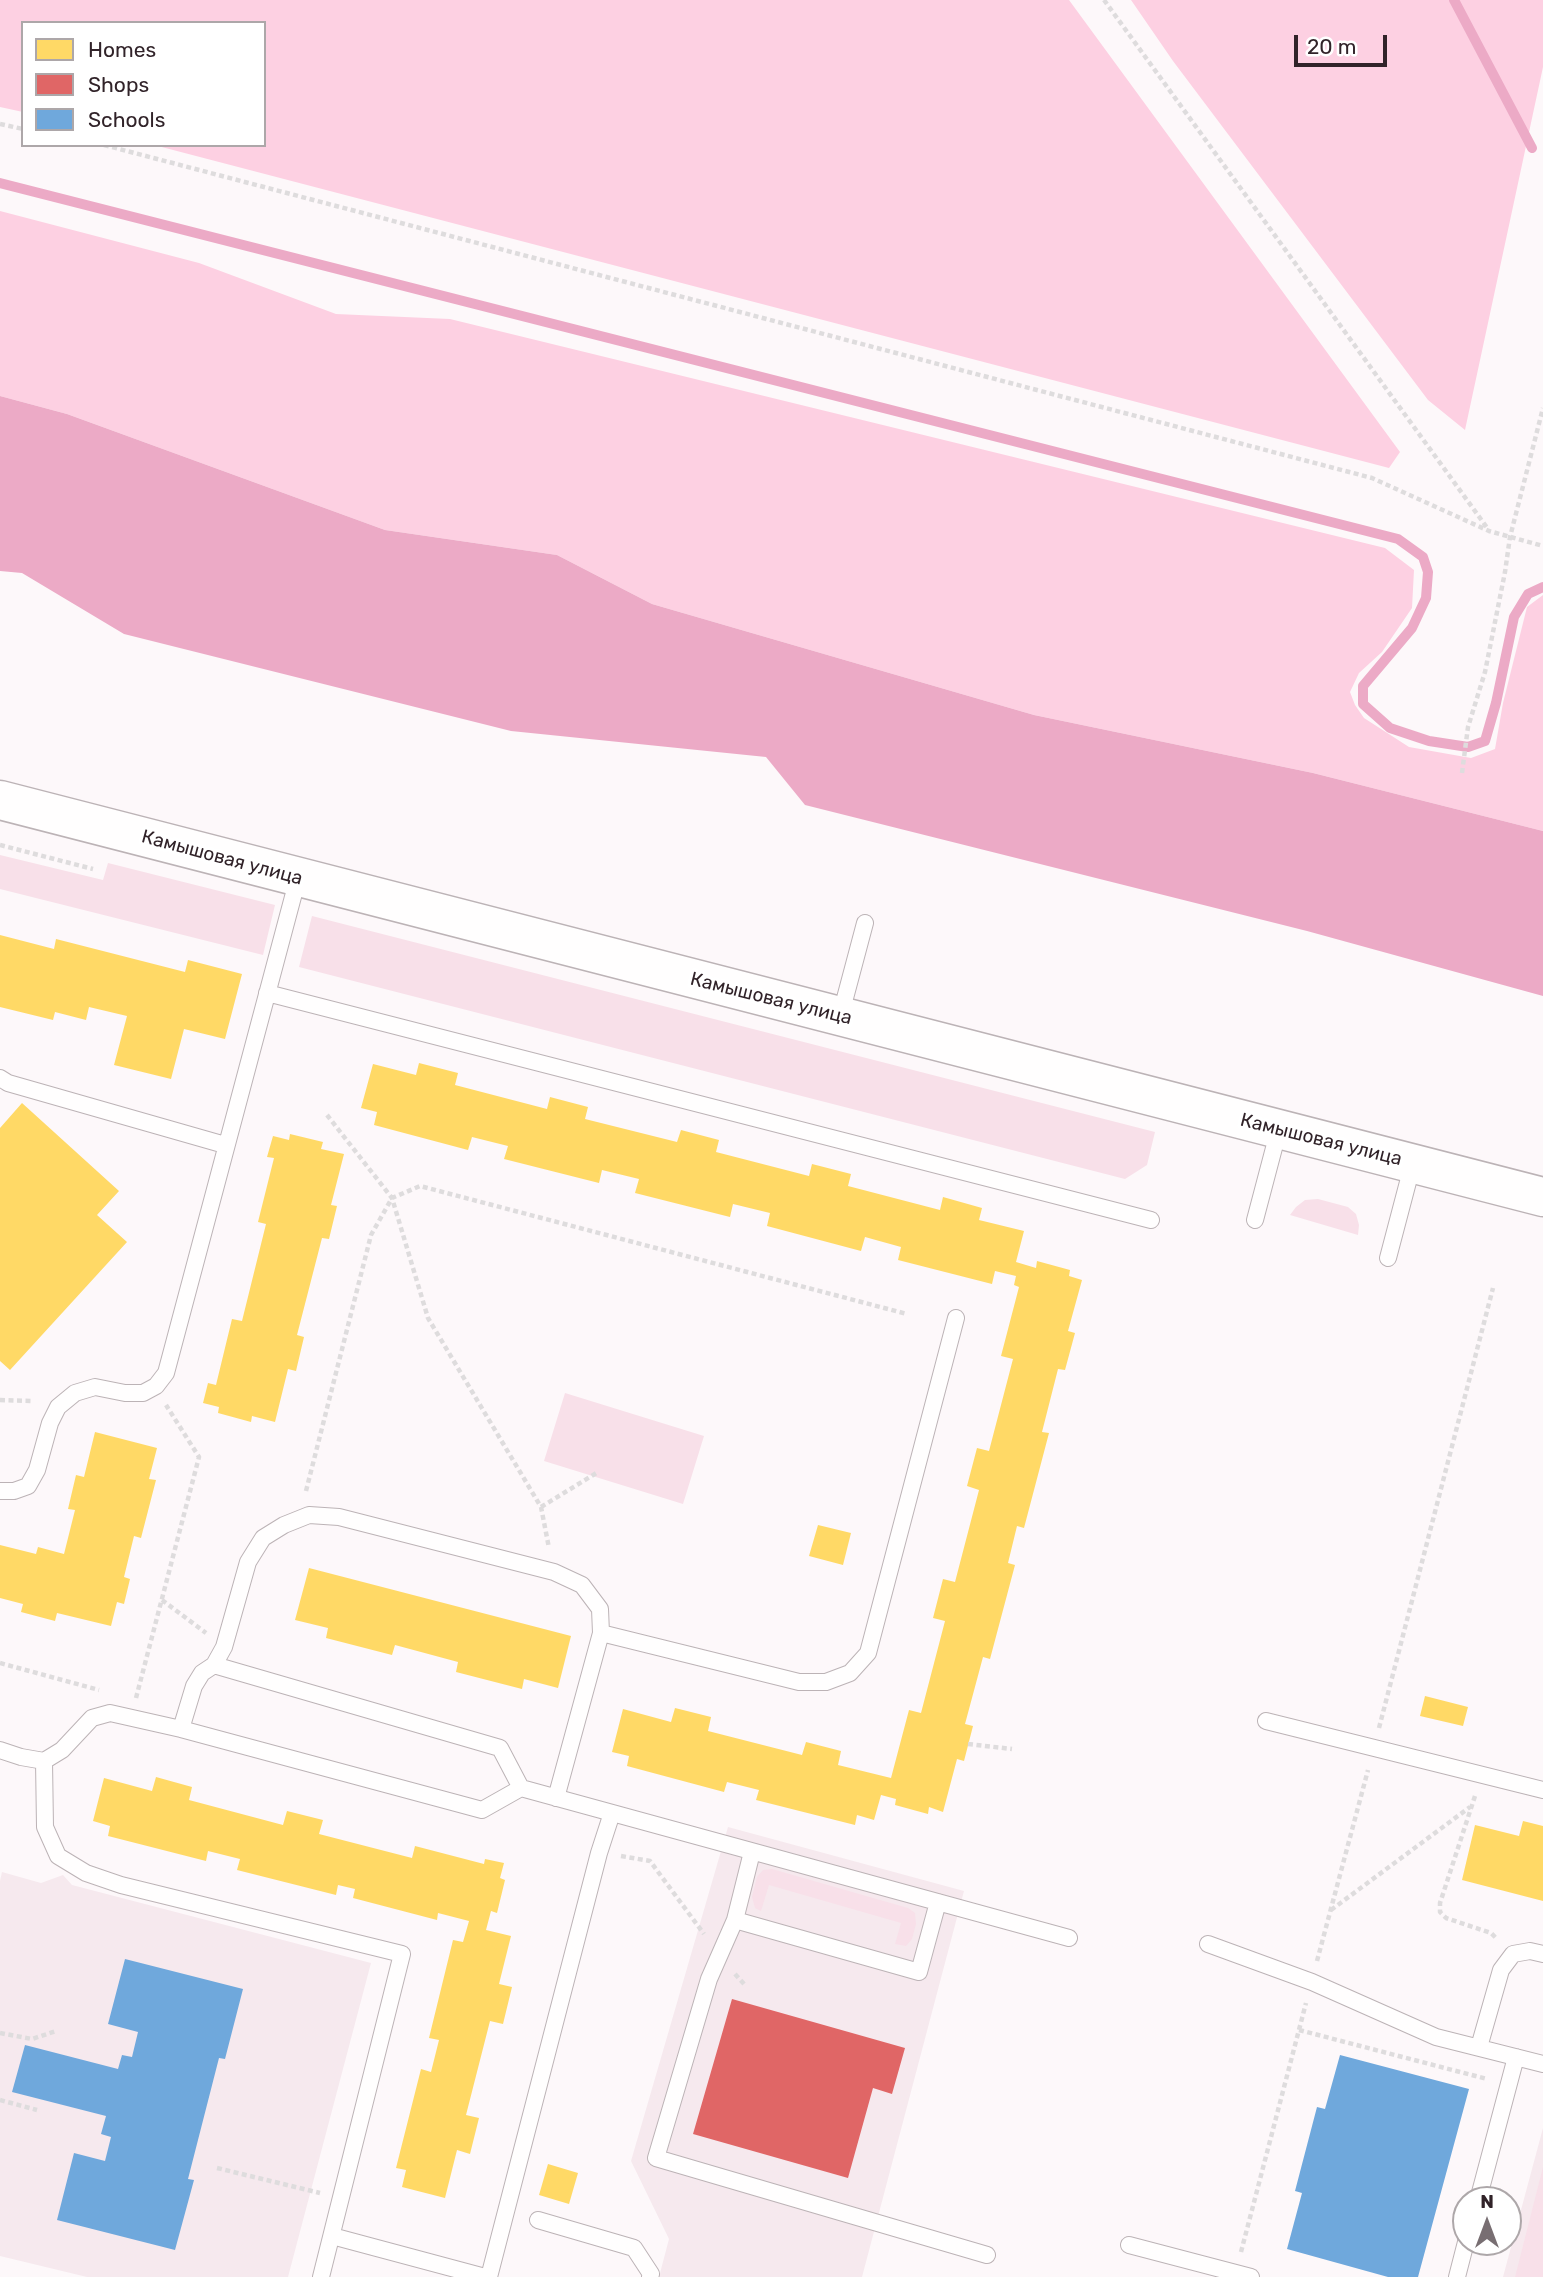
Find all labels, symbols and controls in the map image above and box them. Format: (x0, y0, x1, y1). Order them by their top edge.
legend (21, 21, 266, 147)
scale bar (1298, 21, 1391, 65)
text: 20 m (1307, 34, 1356, 59)
text: Homes (88, 37, 156, 62)
text: Shops (88, 72, 149, 97)
text: Schools (88, 107, 165, 132)
street label: Камышовая улица (139, 826, 305, 890)
street label: Камышовая улица (688, 968, 854, 1030)
street label: Камышовая улица (1238, 1109, 1404, 1171)
north arrow (1452, 2186, 1522, 2256)
text: N (1480, 2190, 1494, 2213)

